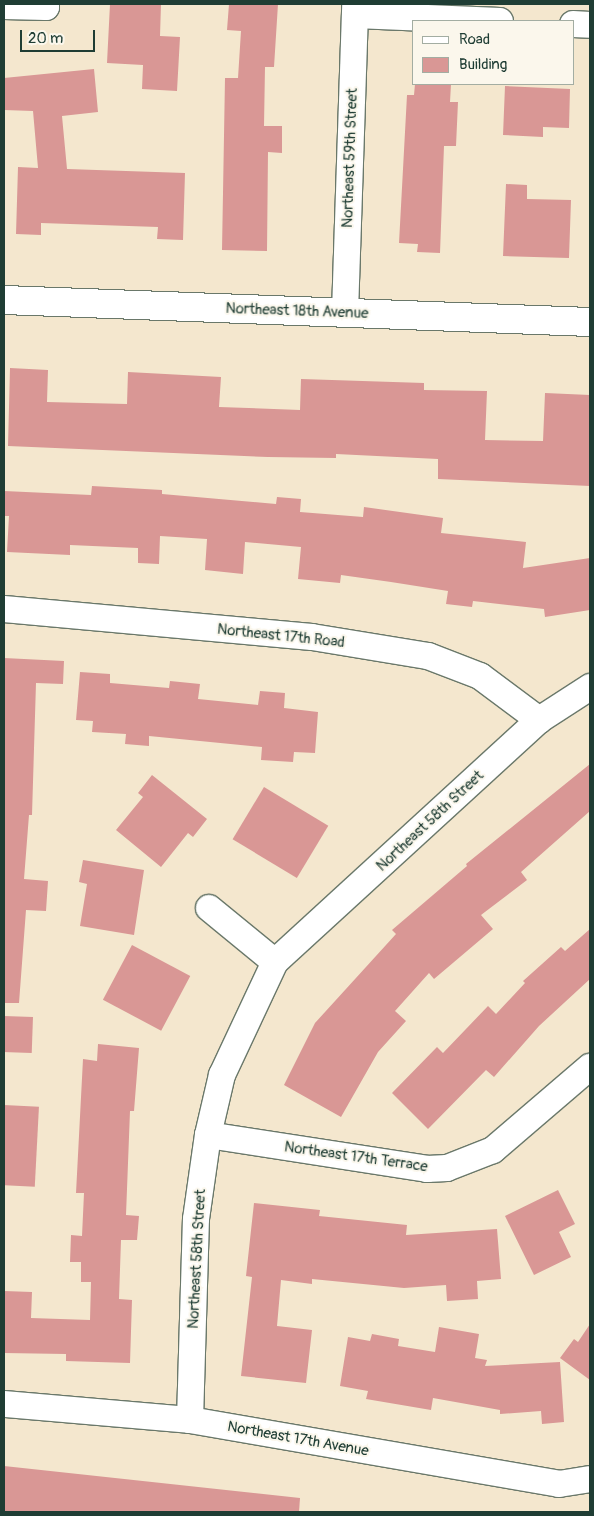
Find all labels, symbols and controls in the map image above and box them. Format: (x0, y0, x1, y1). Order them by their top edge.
scale bar (22, 20, 98, 52)
legend (412, 20, 574, 85)
text: 20 m (28, 29, 63, 48)
text: Road (459, 30, 490, 49)
text: Building (459, 55, 507, 74)
street label: Northeast 59th Street (339, 88, 361, 228)
street label: Northeast 18th Avenue (225, 300, 369, 322)
street label: Northeast 17th Road (216, 620, 346, 652)
street label: Northeast 58th Street (373, 767, 487, 875)
street label: Northeast 17th Terrace (283, 1138, 429, 1176)
street label: Northeast 58th Street (184, 1189, 210, 1329)
street label: Northeast 17th Avenue (226, 1418, 370, 1460)

